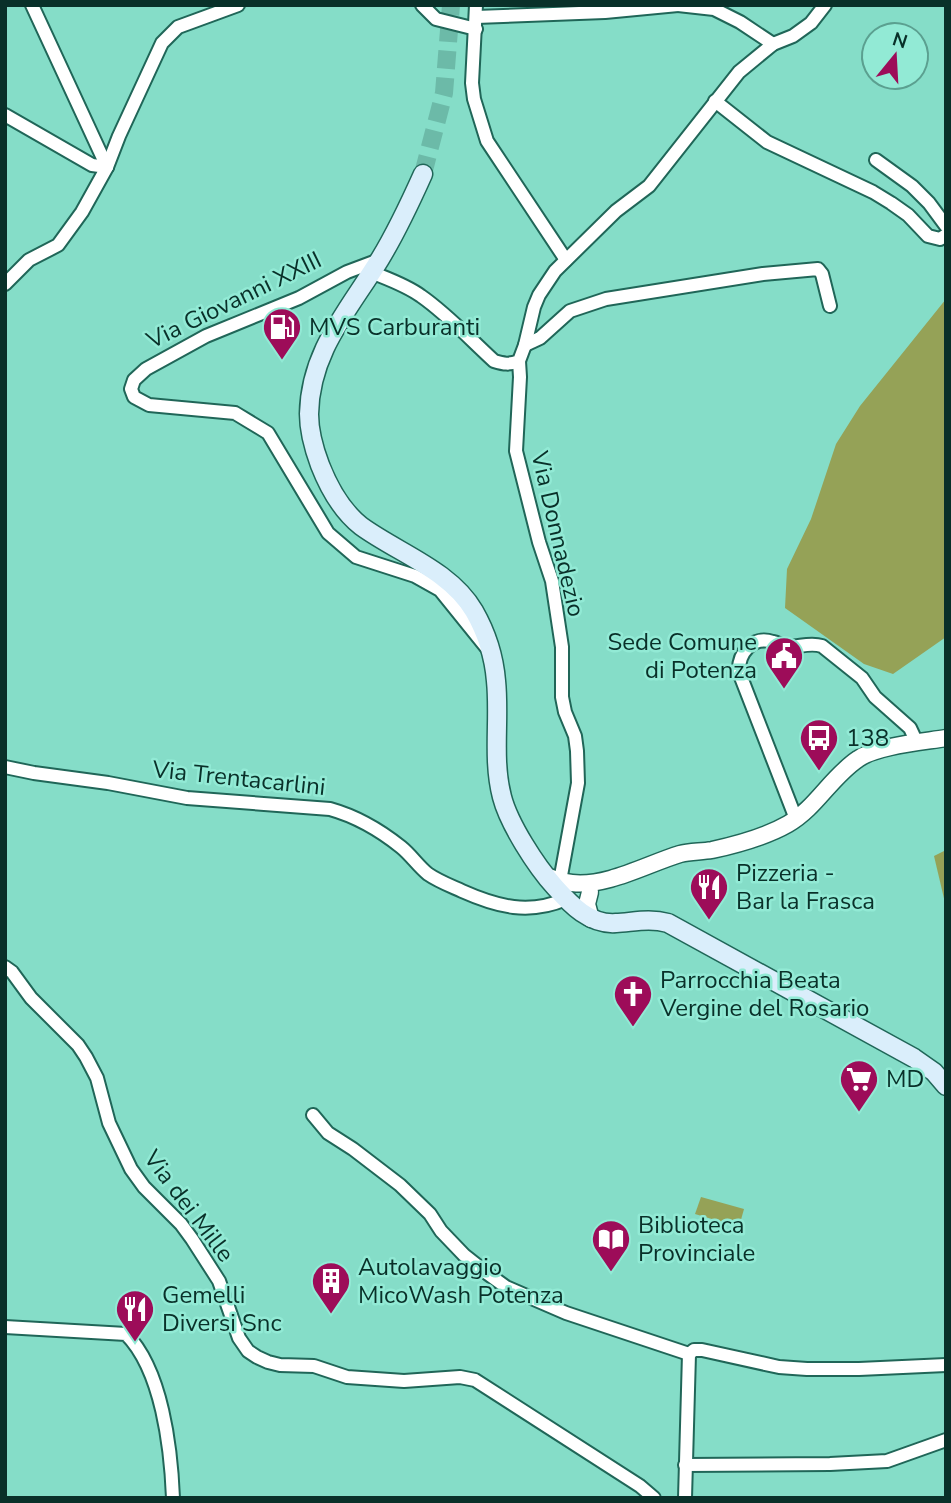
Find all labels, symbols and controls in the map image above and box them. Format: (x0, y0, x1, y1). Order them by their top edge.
north arrow (860, 21, 930, 91)
text: N (889, 26, 911, 55)
street label: Via Giovanni XXIII (140, 244, 327, 357)
fuel station icon: MVS Carburanti (261, 306, 303, 361)
place label: MVS Carburanti (309, 311, 480, 343)
street label: Via Donnadezio (523, 447, 593, 620)
place label: Sede Comune di Potenza (607, 626, 757, 686)
public building icon: Sede Comune di Potenza (763, 635, 805, 690)
bus stop icon: 138 (798, 717, 840, 772)
place label: 138 (846, 722, 889, 754)
street label: Via Trentacarlini (150, 753, 327, 803)
place label: Pizzeria - Bar la Frasca (736, 857, 875, 917)
restaurant icon: Pizzeria - Bar la Frasca (688, 866, 730, 921)
place label: Parrocchia Beata Vergine del Rosario (659, 964, 869, 1024)
church icon: Parrocchia Beata Vergine del Rosario (612, 973, 654, 1028)
supermarket icon: MD (838, 1058, 880, 1113)
place label: MD (886, 1063, 924, 1095)
street label: Via dei Mille (136, 1143, 242, 1269)
place label: Biblioteca Provinciale (638, 1209, 755, 1269)
library icon: Biblioteca Provinciale (590, 1218, 632, 1273)
place label: Autolavaggio MicoWash Potenza (358, 1251, 564, 1311)
building icon: Autolavaggio MicoWash Potenza (310, 1260, 352, 1315)
place label: Gemelli Diversi Snc (162, 1279, 282, 1339)
restaurant icon: Gemelli Diversi Snc (114, 1288, 156, 1343)

